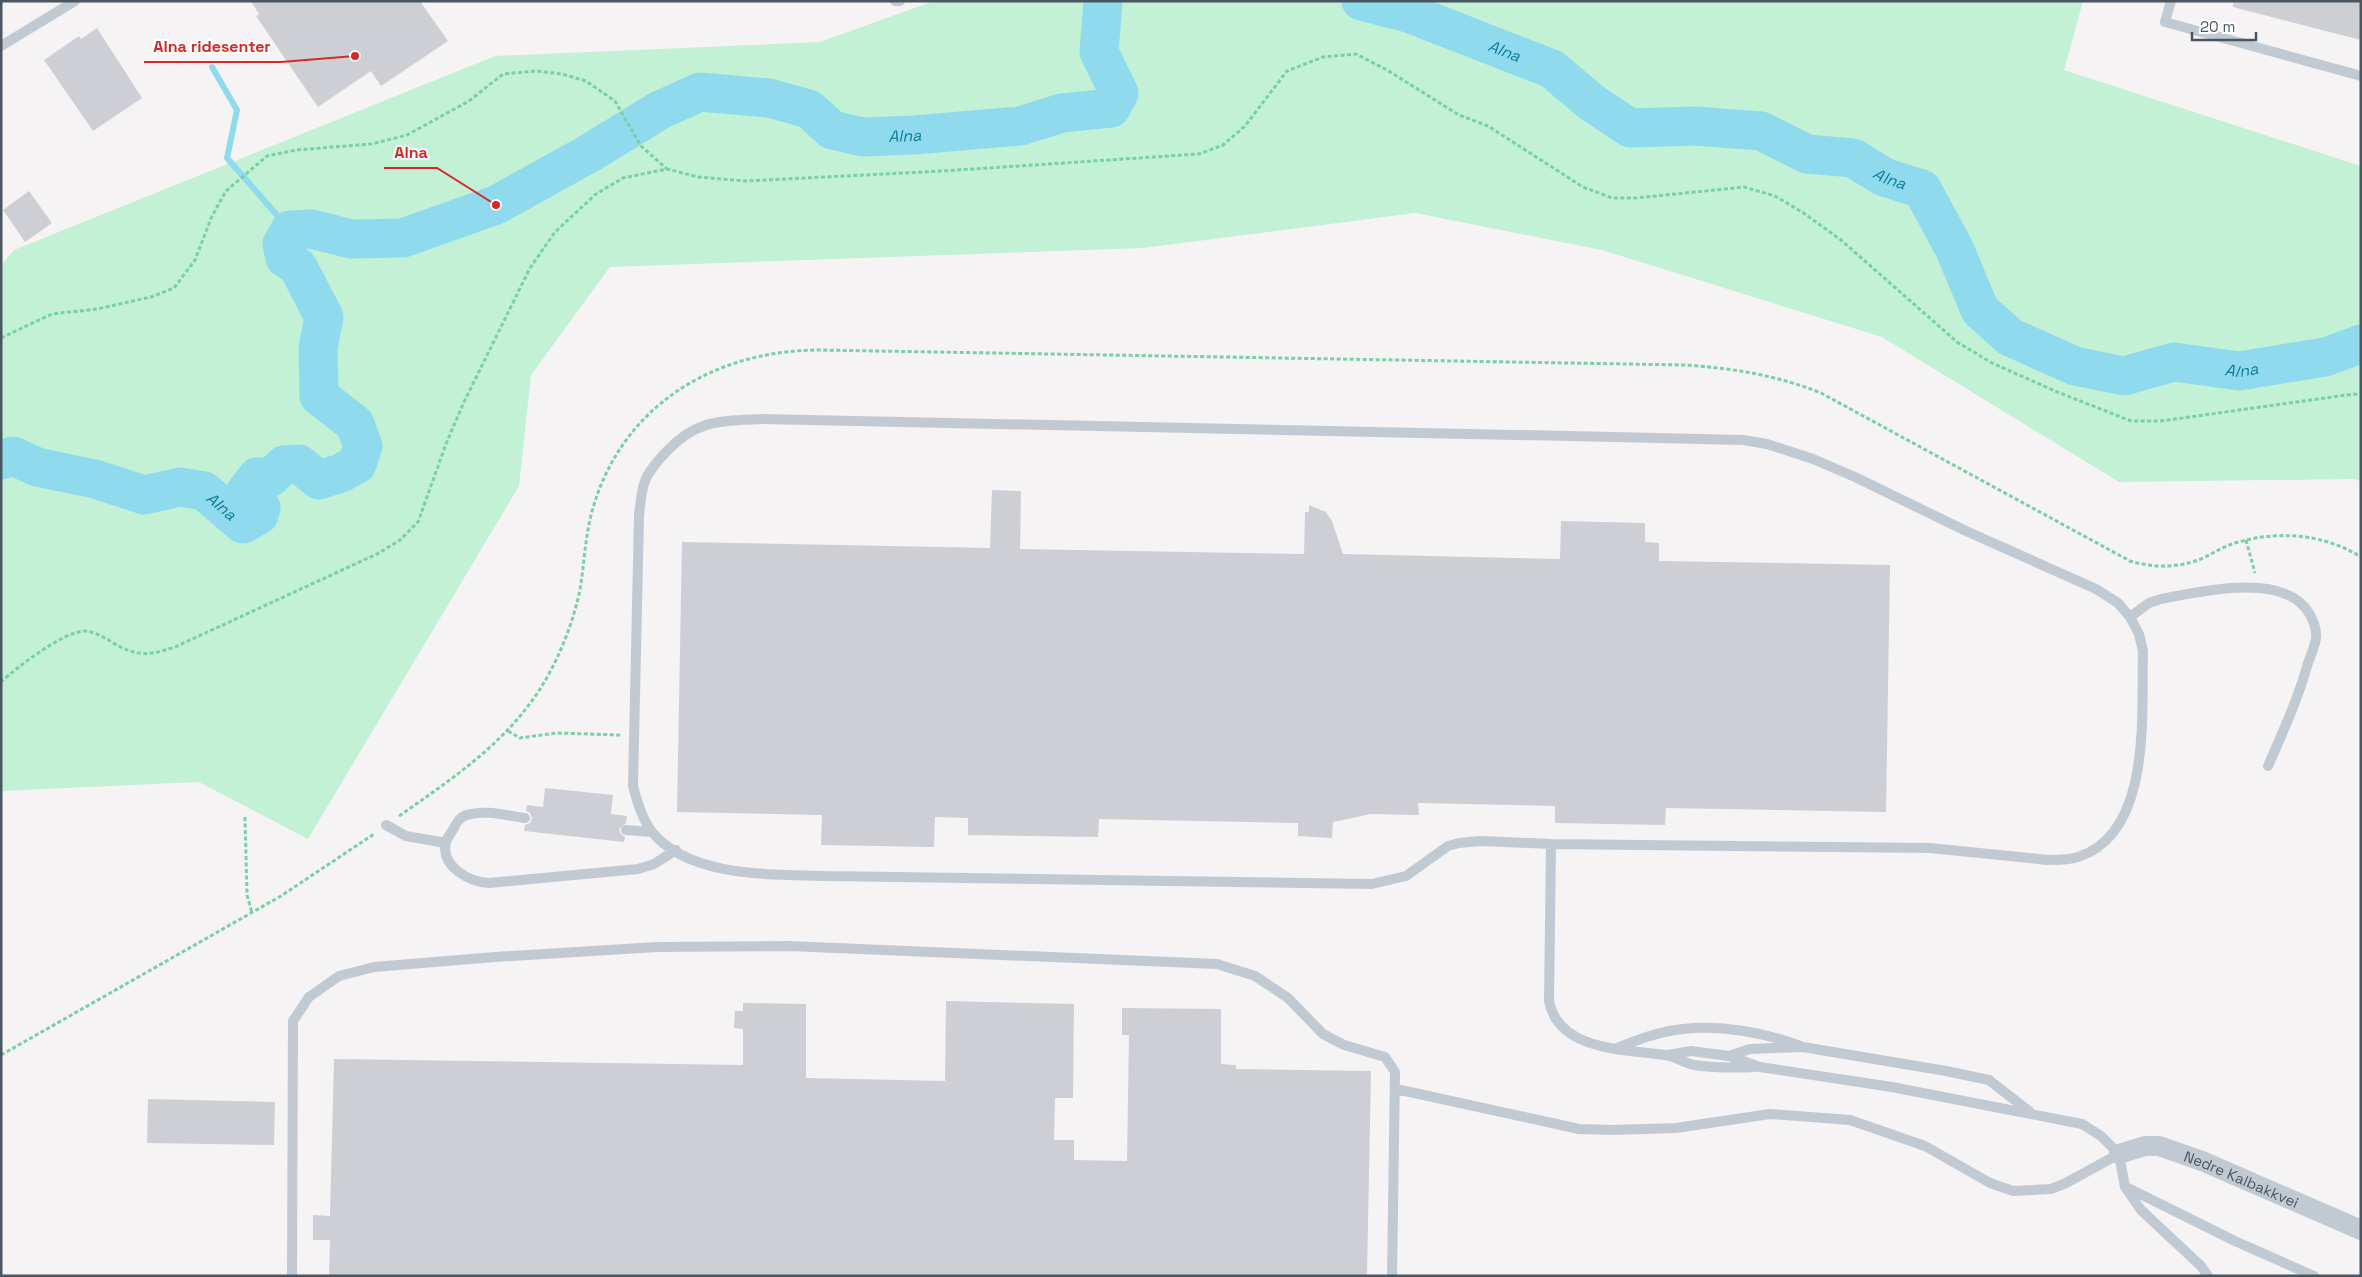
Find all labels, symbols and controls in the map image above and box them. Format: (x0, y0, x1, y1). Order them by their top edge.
scale bar (2192, 10, 2256, 42)
text: 20 m (2200, 17, 2235, 36)
callout: Alna ridesenter (144, 31, 281, 62)
water label: Alna (1485, 35, 1524, 67)
text: Alna ridesenter (153, 36, 271, 57)
water label: Alna (888, 124, 923, 147)
callout: Alna (384, 137, 437, 168)
text: Alna (394, 142, 428, 163)
water label: Alna (1869, 162, 1909, 194)
water label: Alna (2224, 357, 2260, 382)
water label: Alna (202, 487, 242, 525)
street label: Nedre Kalbakkvei (2182, 1146, 2302, 1211)

